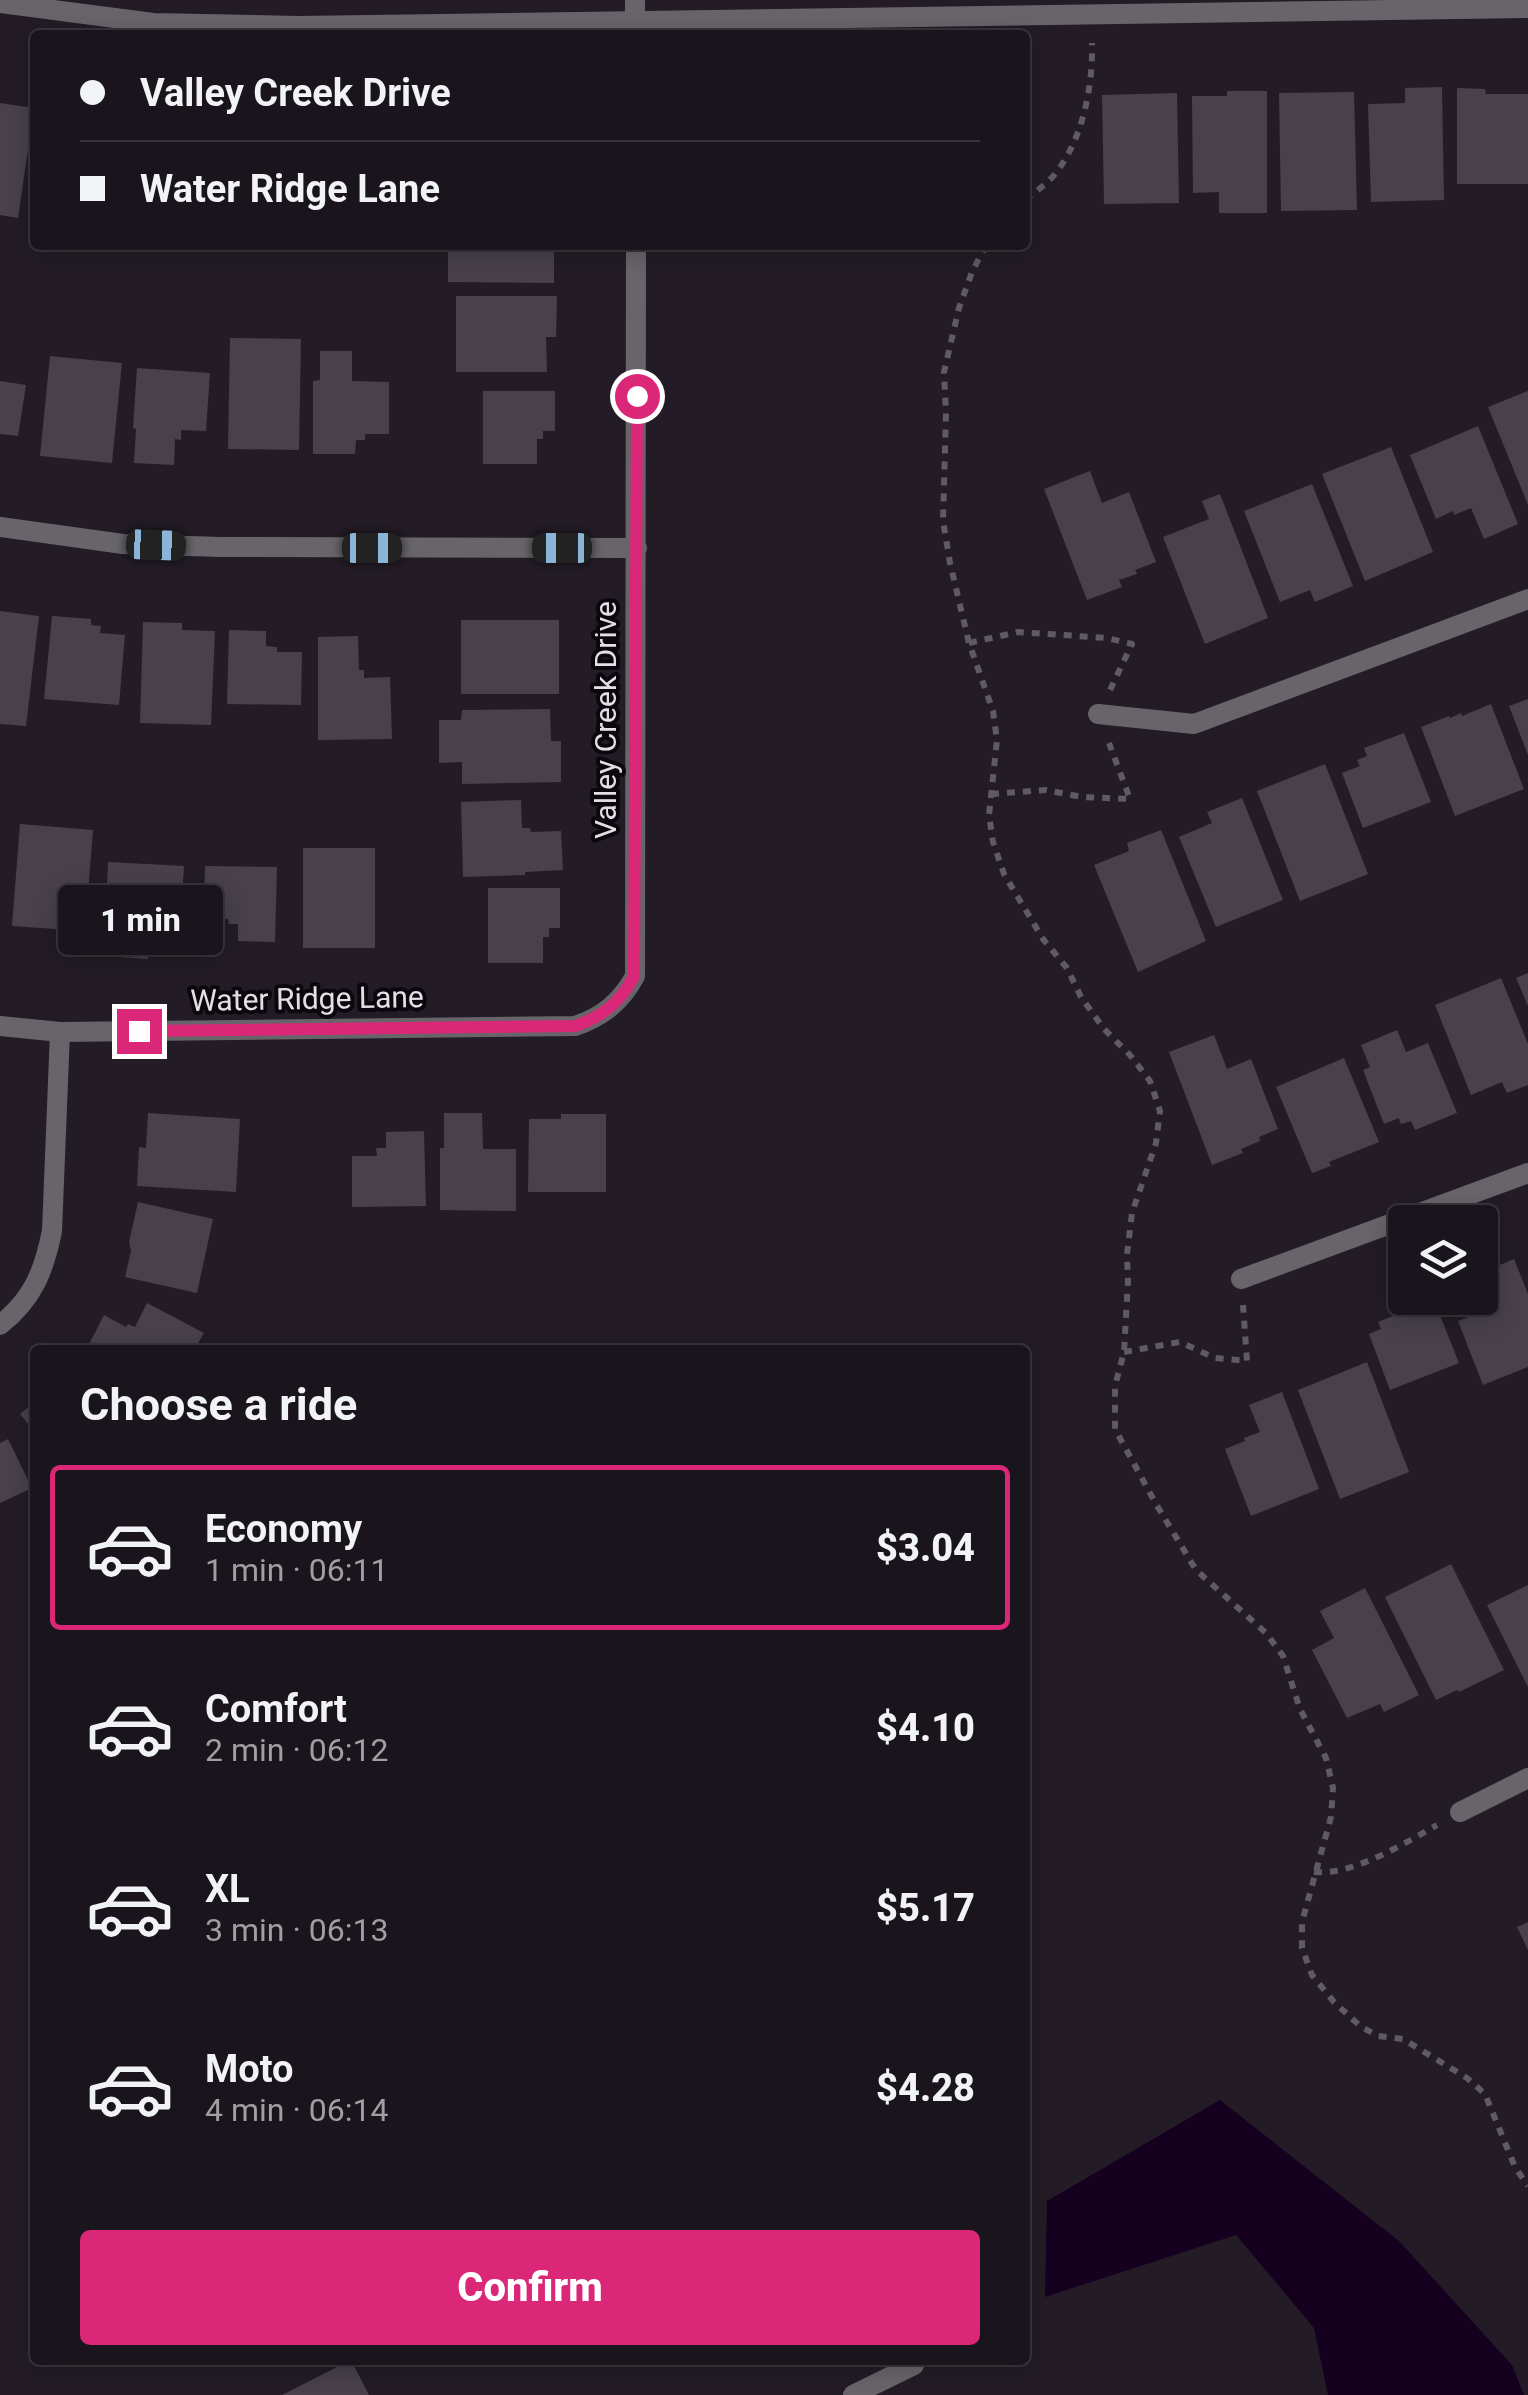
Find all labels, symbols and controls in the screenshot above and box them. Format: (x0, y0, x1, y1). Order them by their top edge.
text: Valley Creek Drive (140, 71, 451, 115)
text: Water Ridge Lane (140, 167, 440, 211)
route start (615, 374, 660, 419)
car (125, 529, 187, 561)
car (342, 533, 402, 563)
car (532, 533, 592, 563)
street label: Valley Creek Drive (588, 601, 623, 839)
callout: 1 min (56, 886, 222, 956)
text: 1 min (100, 901, 181, 939)
street label: Water Ridge Lane (190, 979, 424, 1018)
route end (117, 1009, 162, 1054)
map controls (1388, 1205, 1498, 1315)
button: layers (1388, 1205, 1498, 1315)
text: Choose a ride (80, 1378, 357, 1431)
icon: car (85, 1503, 175, 1593)
text: Economy (205, 1507, 362, 1551)
text: $3.04 (876, 1526, 975, 1570)
text: 1 min · 06:11 (205, 1551, 388, 1589)
icon: car (85, 1683, 175, 1773)
text: Comfort (205, 1687, 347, 1731)
text: $4.10 (876, 1706, 975, 1750)
text: 2 min · 06:12 (205, 1731, 388, 1769)
icon: car (85, 1863, 175, 1953)
text: XL (205, 1867, 250, 1911)
text: $5.17 (876, 1886, 975, 1930)
text: 3 min · 06:13 (205, 1911, 388, 1949)
icon: car (85, 2043, 175, 2133)
text: Moto (205, 2047, 294, 2091)
text: $4.28 (876, 2066, 975, 2110)
text: 4 min · 06:14 (205, 2091, 388, 2129)
button: Confirm (80, 2230, 980, 2345)

